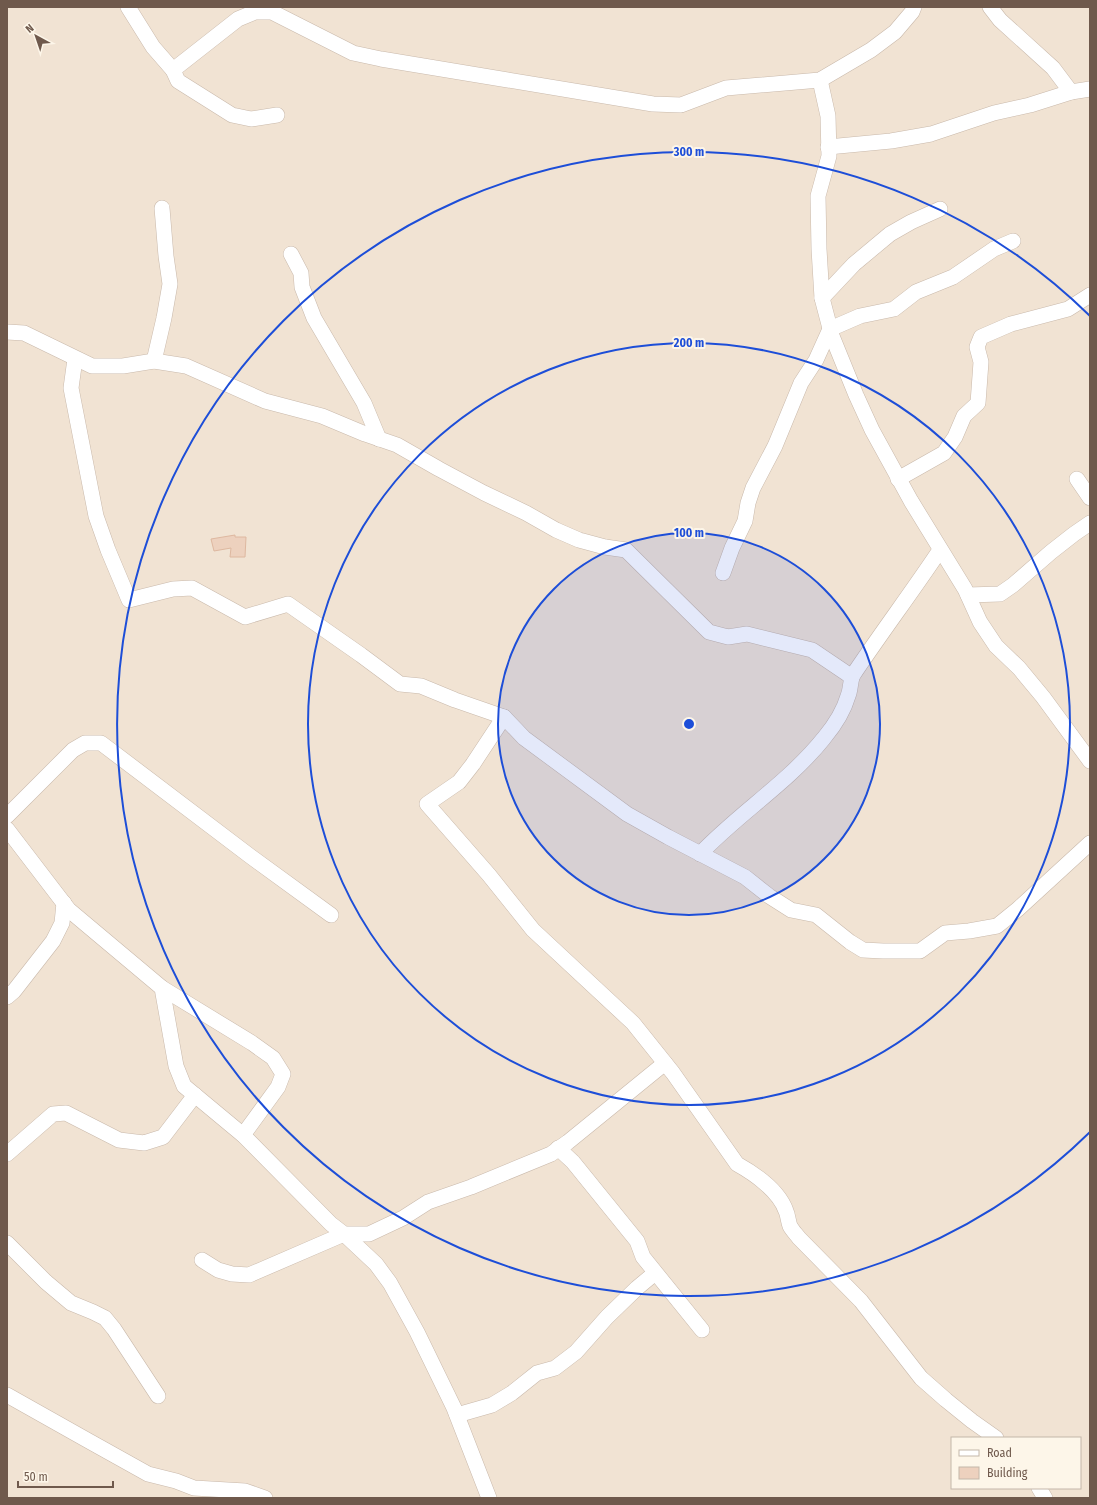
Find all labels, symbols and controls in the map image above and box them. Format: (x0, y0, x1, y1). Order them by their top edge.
north arrow (16, 16, 56, 56)
text: N (23, 22, 37, 36)
text: 300 m (673, 145, 704, 159)
text: 200 m (673, 336, 704, 350)
text: 100 m (674, 526, 704, 540)
centre of rings (682, 717, 696, 731)
legend (951, 1437, 1081, 1489)
text: Road (987, 1446, 1012, 1460)
scale bar (18, 1463, 113, 1489)
text: Building (987, 1466, 1028, 1480)
text: 50 m (24, 1470, 48, 1484)

